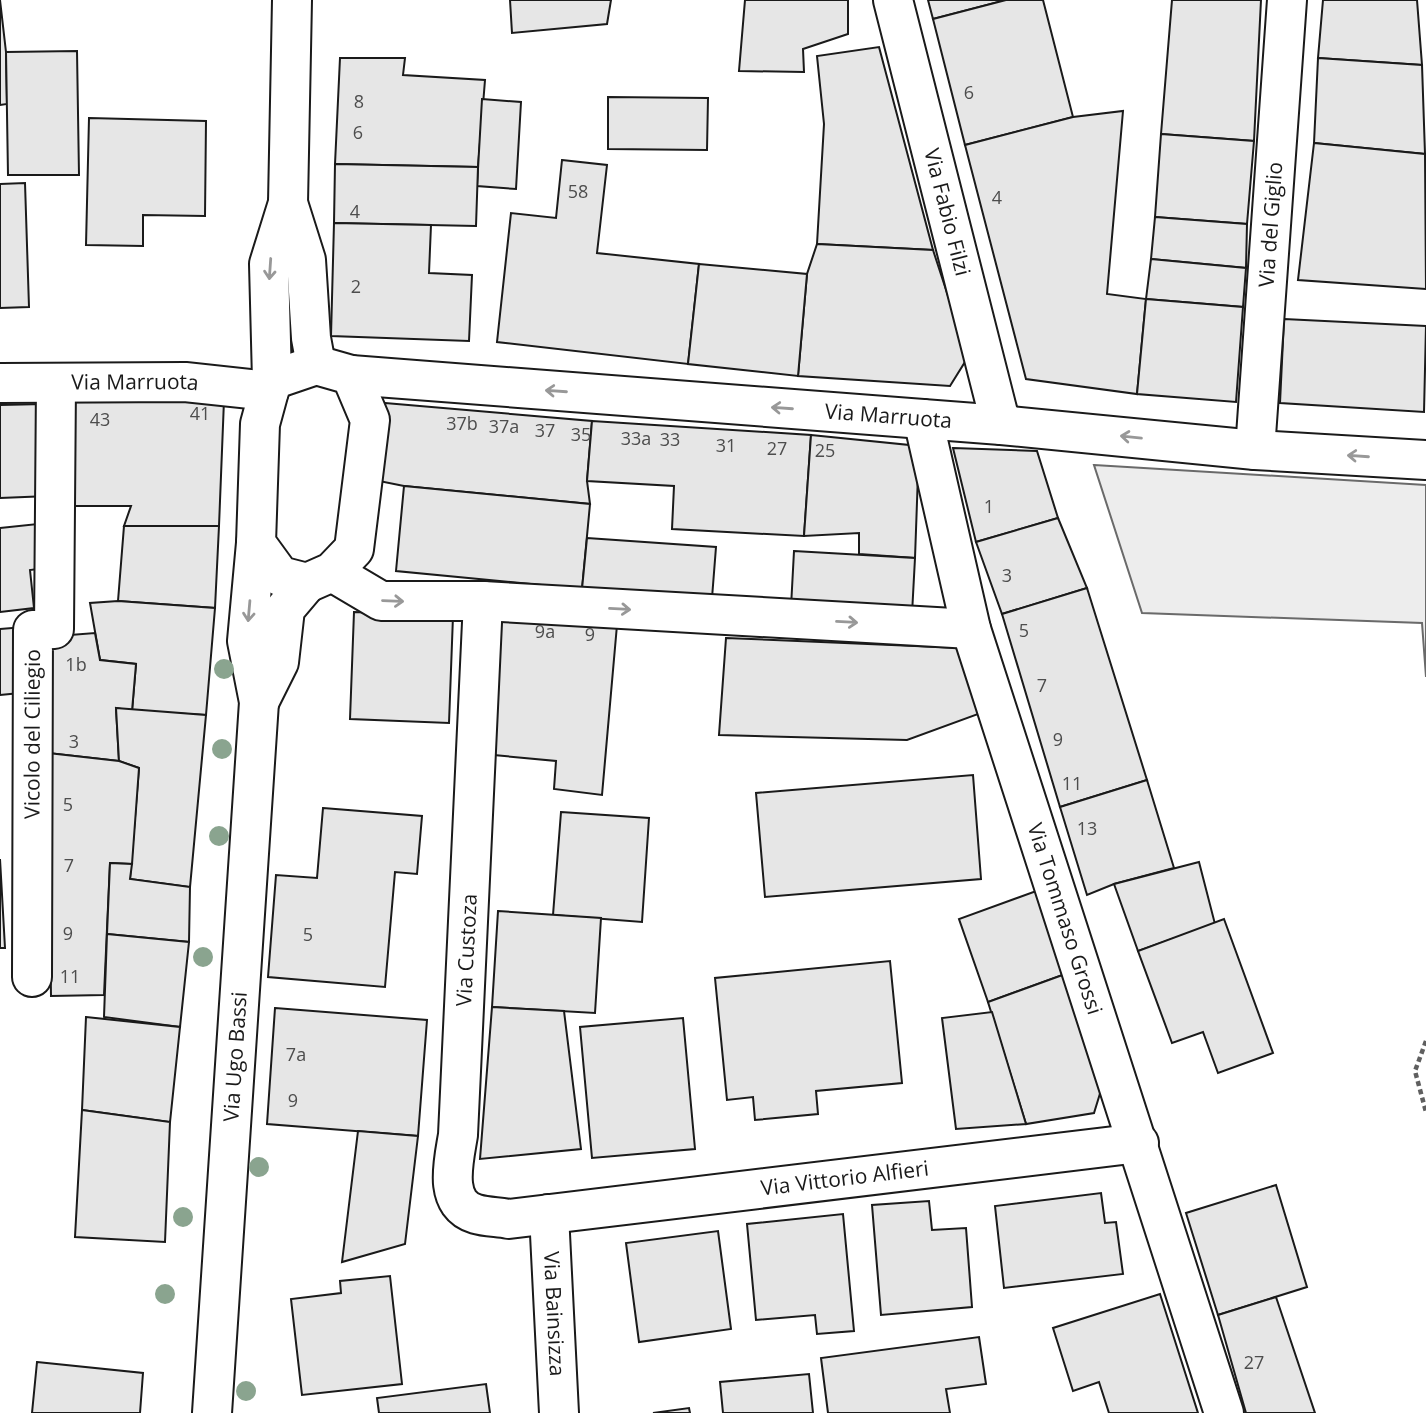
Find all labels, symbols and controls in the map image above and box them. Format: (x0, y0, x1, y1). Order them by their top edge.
house number: 6 (964, 80, 974, 104)
house number: 8 (354, 89, 364, 113)
house number: 6 (353, 120, 363, 144)
street label: Via Fabio Filzi (918, 145, 978, 279)
street label: Via del Giglio (1252, 161, 1288, 288)
house number: 58 (568, 179, 588, 203)
house number: 4 (992, 185, 1002, 209)
house number: 4 (350, 199, 360, 223)
one-way arrow (263, 257, 276, 280)
house number: 2 (351, 274, 361, 298)
street label: Via Marruota (71, 367, 200, 396)
one-way arrow (545, 384, 567, 397)
street label: Via Marruota (824, 396, 953, 434)
house number: 41 (190, 401, 210, 425)
one-way arrow (772, 401, 794, 414)
house number: 43 (90, 407, 110, 431)
house number: 37b (446, 411, 478, 435)
house number: 37a (489, 414, 519, 438)
house number: 37 (535, 418, 555, 442)
house number: 35 (571, 422, 591, 446)
house number: 33a (621, 426, 651, 450)
house number: 33 (660, 427, 680, 451)
one-way arrow (1120, 431, 1143, 444)
house number: 31 (716, 433, 736, 457)
house number: 27 (767, 436, 787, 460)
house number: 25 (815, 438, 835, 462)
one-way arrow (1347, 449, 1370, 462)
house number: 1 (984, 494, 994, 518)
house number: 3 (1002, 563, 1012, 587)
one-way arrow (381, 594, 404, 607)
one-way arrow (243, 599, 256, 622)
one-way arrow (608, 603, 631, 616)
one-way arrow (835, 616, 858, 629)
house number: 5 (1019, 618, 1029, 642)
house number: 9a (535, 619, 555, 643)
house number: 9 (585, 622, 595, 646)
street label: Vicolo del Ciliegio (17, 649, 46, 819)
house number: 1b (65, 652, 87, 676)
house number: 7 (1037, 673, 1047, 697)
house number: 9 (1053, 727, 1063, 751)
house number: 3 (69, 729, 79, 753)
house number: 11 (1062, 771, 1082, 795)
house number: 5 (63, 792, 73, 816)
house number: 13 (1077, 816, 1097, 840)
street label: Via Tommaso Grossi (1021, 819, 1109, 1018)
house number: 7 (64, 853, 74, 877)
street label: Via Custoza (449, 893, 483, 1007)
house number: 9 (63, 921, 73, 945)
house number: 5 (303, 922, 313, 946)
house number: 11 (60, 964, 80, 988)
street label: Via Ugo Bassi (216, 991, 253, 1123)
house number: 7a (286, 1042, 306, 1066)
house number: 9 (288, 1088, 298, 1112)
street label: Via Vittorio Alfieri (759, 1153, 930, 1202)
street label: Via Bainsizza (538, 1251, 572, 1377)
house number: 27 (1244, 1350, 1264, 1374)

